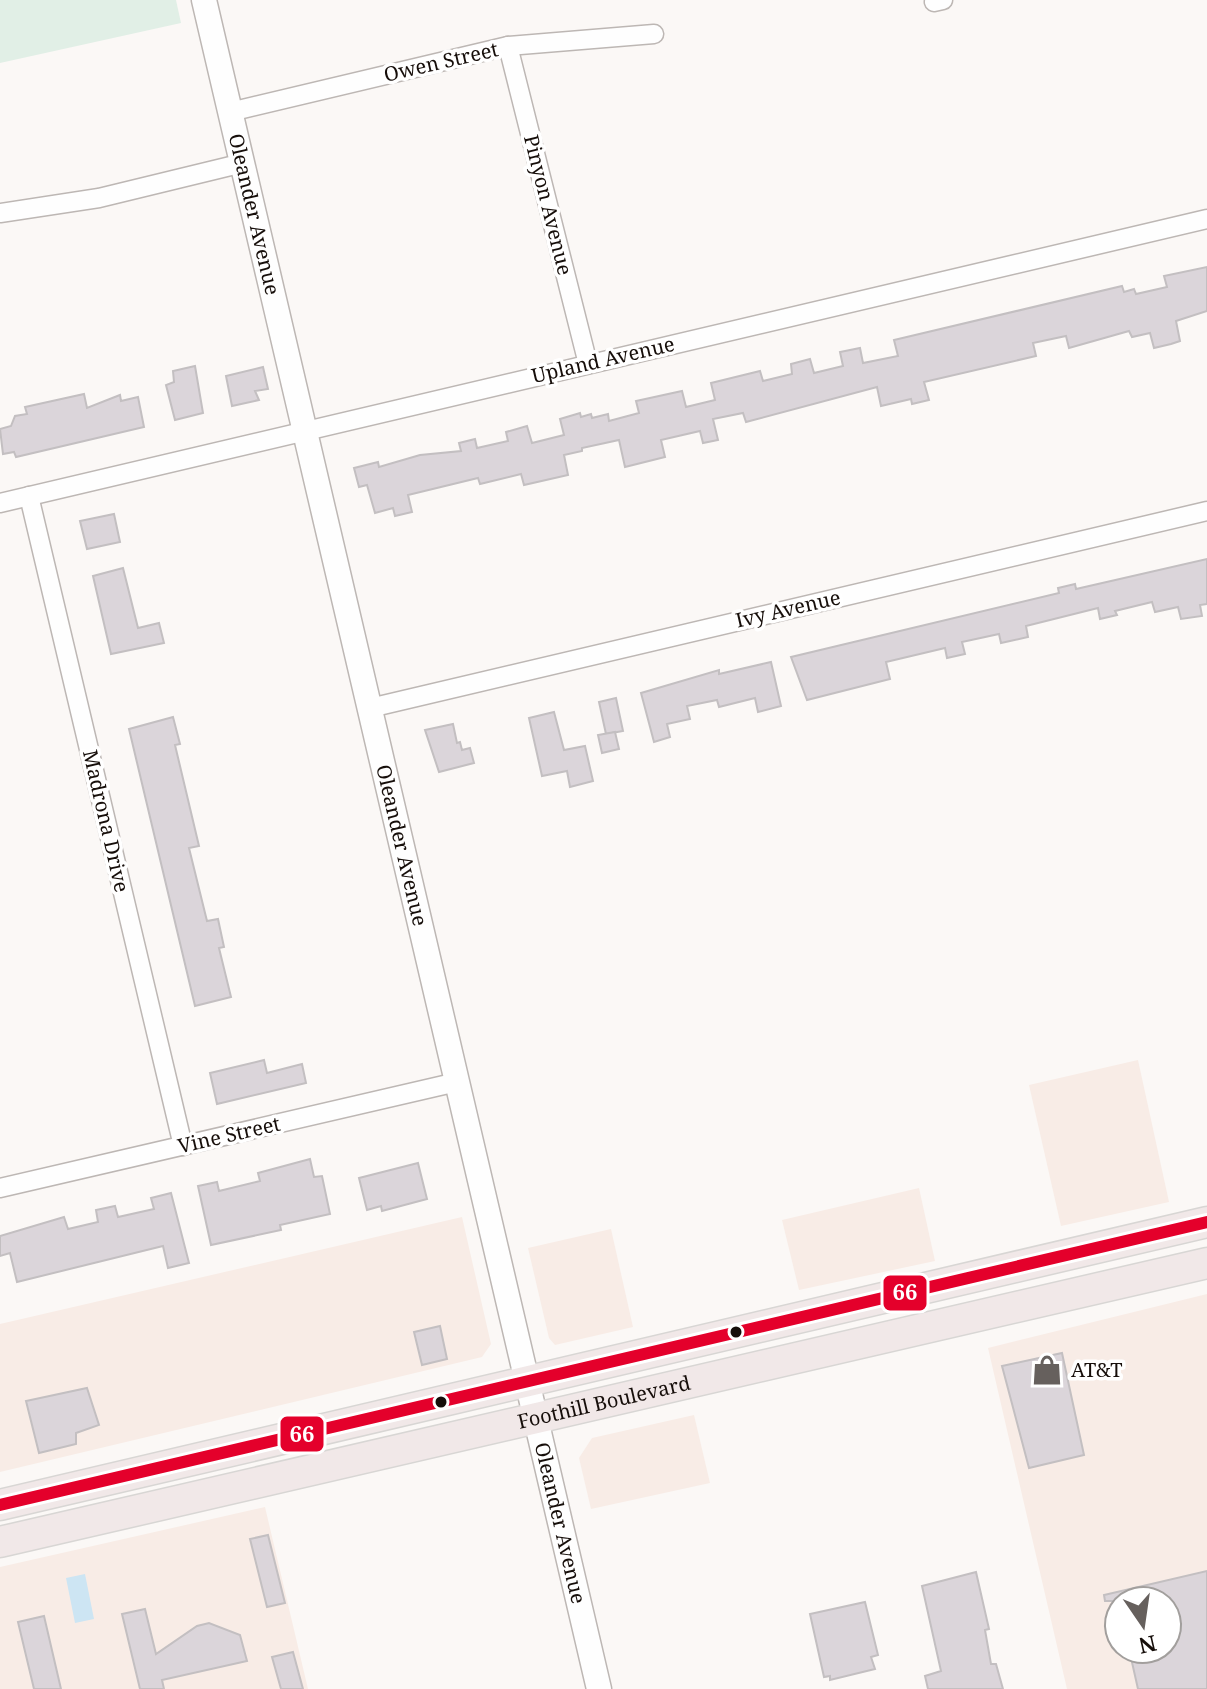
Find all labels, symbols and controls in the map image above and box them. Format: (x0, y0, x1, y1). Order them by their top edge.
street label: Owen Street (381, 35, 501, 88)
street label: Oleander Avenue (223, 131, 287, 298)
street label: Pinyon Avenue (518, 132, 579, 278)
street label: Upland Avenue (529, 330, 677, 389)
street label: Ivy Avenue (733, 583, 843, 634)
street label: Madrona Drive (77, 747, 136, 895)
street label: Oleander Avenue (370, 762, 434, 929)
street label: Vine Street (175, 1110, 283, 1159)
line badge: 66 (882, 1274, 928, 1312)
text: 66 (893, 1276, 917, 1306)
unlabelled marker (728, 1324, 744, 1340)
shop icon: AT&T (1030, 1353, 1064, 1387)
place label: AT&T (1071, 1356, 1122, 1383)
street label: Foothill Boulevard (515, 1369, 693, 1435)
unlabelled marker (433, 1394, 449, 1410)
line badge: 66 (279, 1415, 325, 1453)
text: 66 (290, 1418, 314, 1448)
street label: Oleander Avenue (529, 1439, 593, 1606)
north arrow (1103, 1585, 1183, 1665)
text: N (1136, 1629, 1160, 1662)

